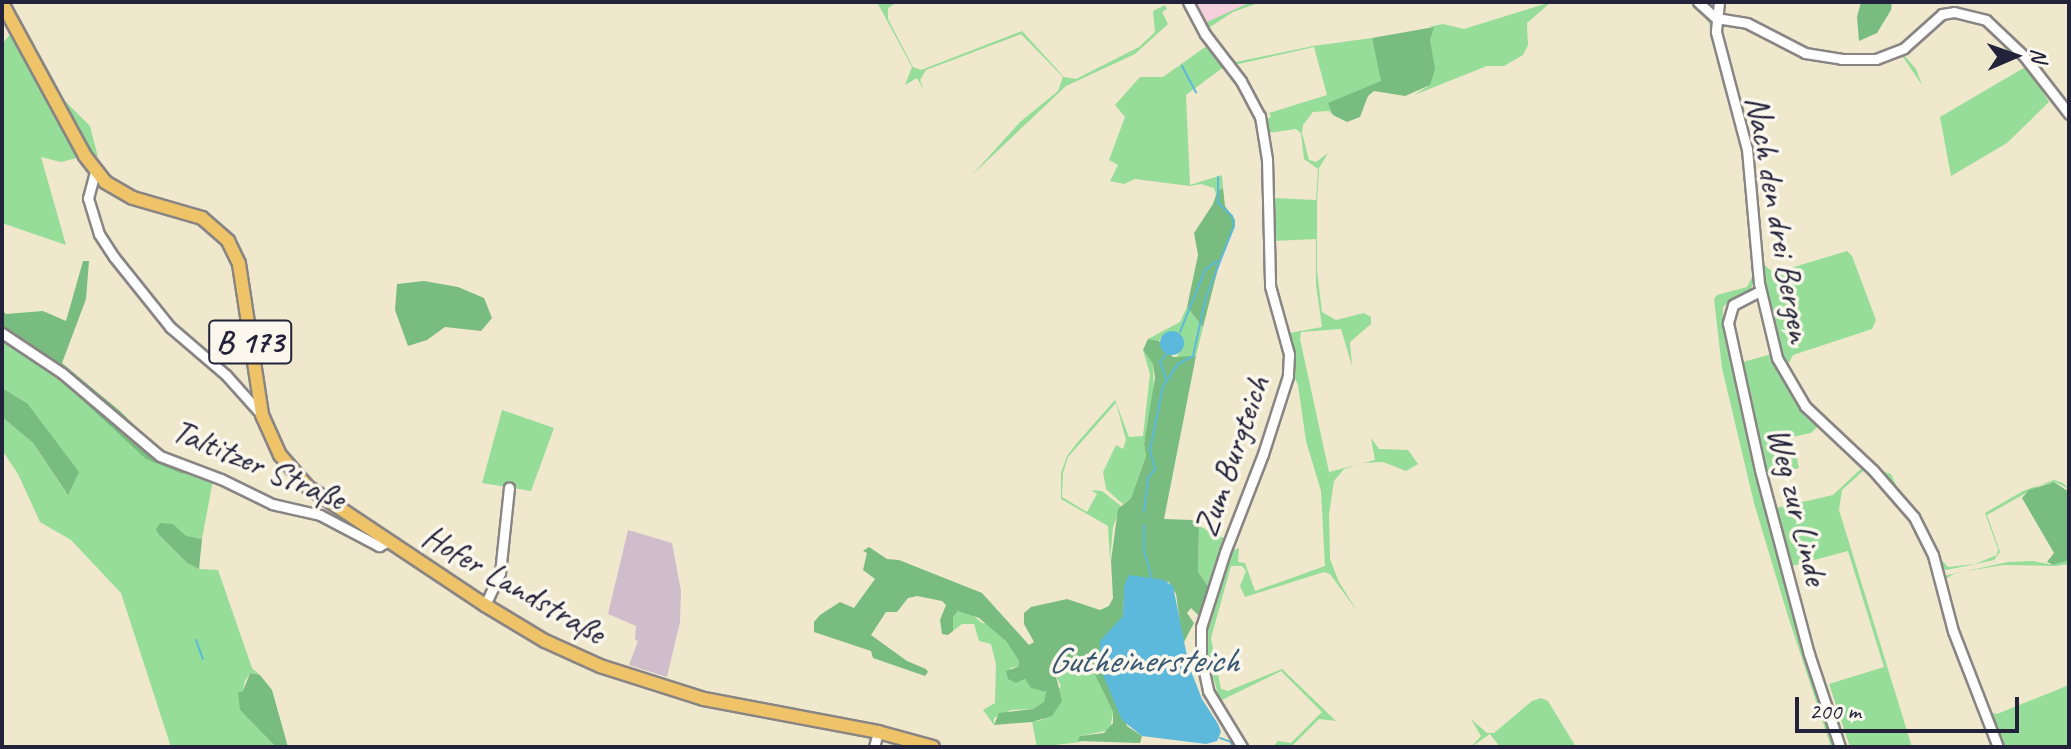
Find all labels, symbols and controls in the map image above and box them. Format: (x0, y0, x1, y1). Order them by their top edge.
north arrow (1975, 16, 2055, 96)
text: N (2025, 48, 2053, 62)
street label: Nach den drei Bergen (1737, 93, 1821, 345)
road number: B 173 (208, 314, 292, 370)
street label: Zum Burgteich (1184, 370, 1278, 542)
street label: Taltitzer Straße (166, 409, 352, 519)
street label: Weg zur Linde (1759, 423, 1837, 589)
street label: Hofer Landstraße (416, 515, 612, 653)
water label: Gutheinersteich (1048, 639, 1238, 683)
scale bar (1799, 681, 2023, 731)
text: 200 m (1809, 696, 1861, 726)

